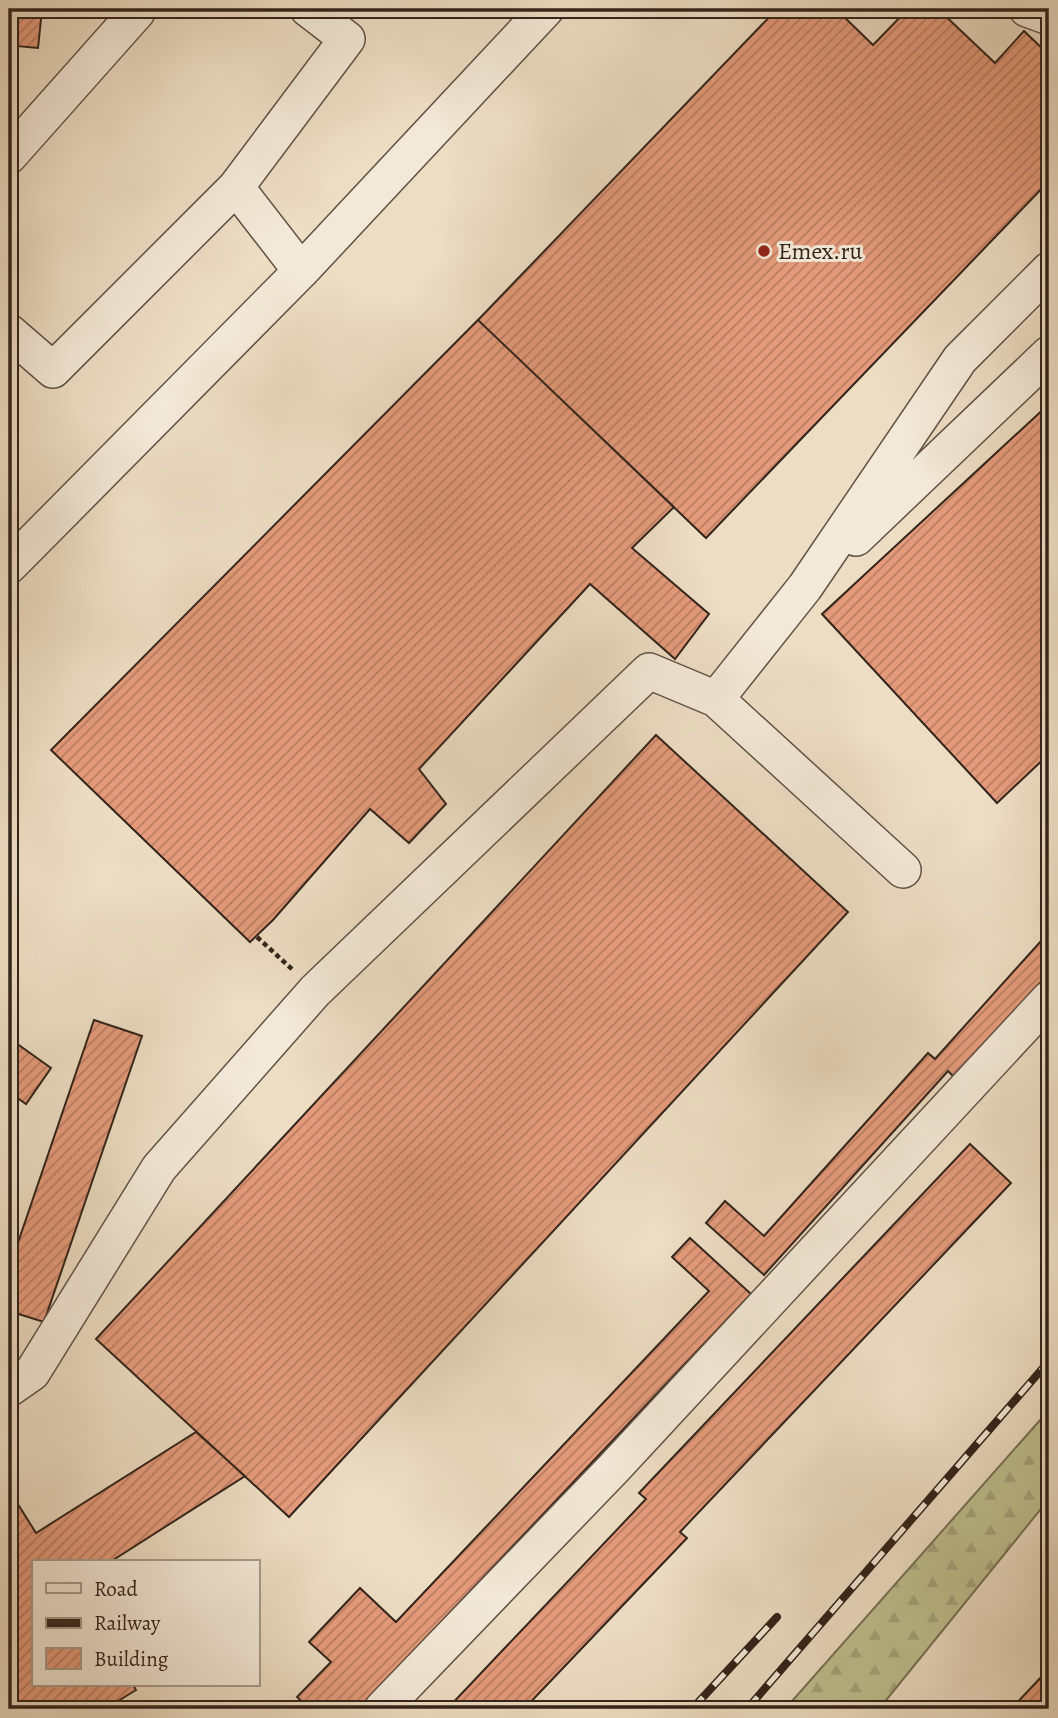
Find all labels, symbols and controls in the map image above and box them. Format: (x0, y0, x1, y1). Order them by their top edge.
place label: Emex.ru (778, 235, 863, 267)
marker: Emex.ru (756, 243, 772, 259)
legend (32, 1560, 259, 1686)
text: Road (94, 1575, 138, 1603)
text: Railway (94, 1609, 161, 1637)
text: Building (94, 1645, 169, 1673)

